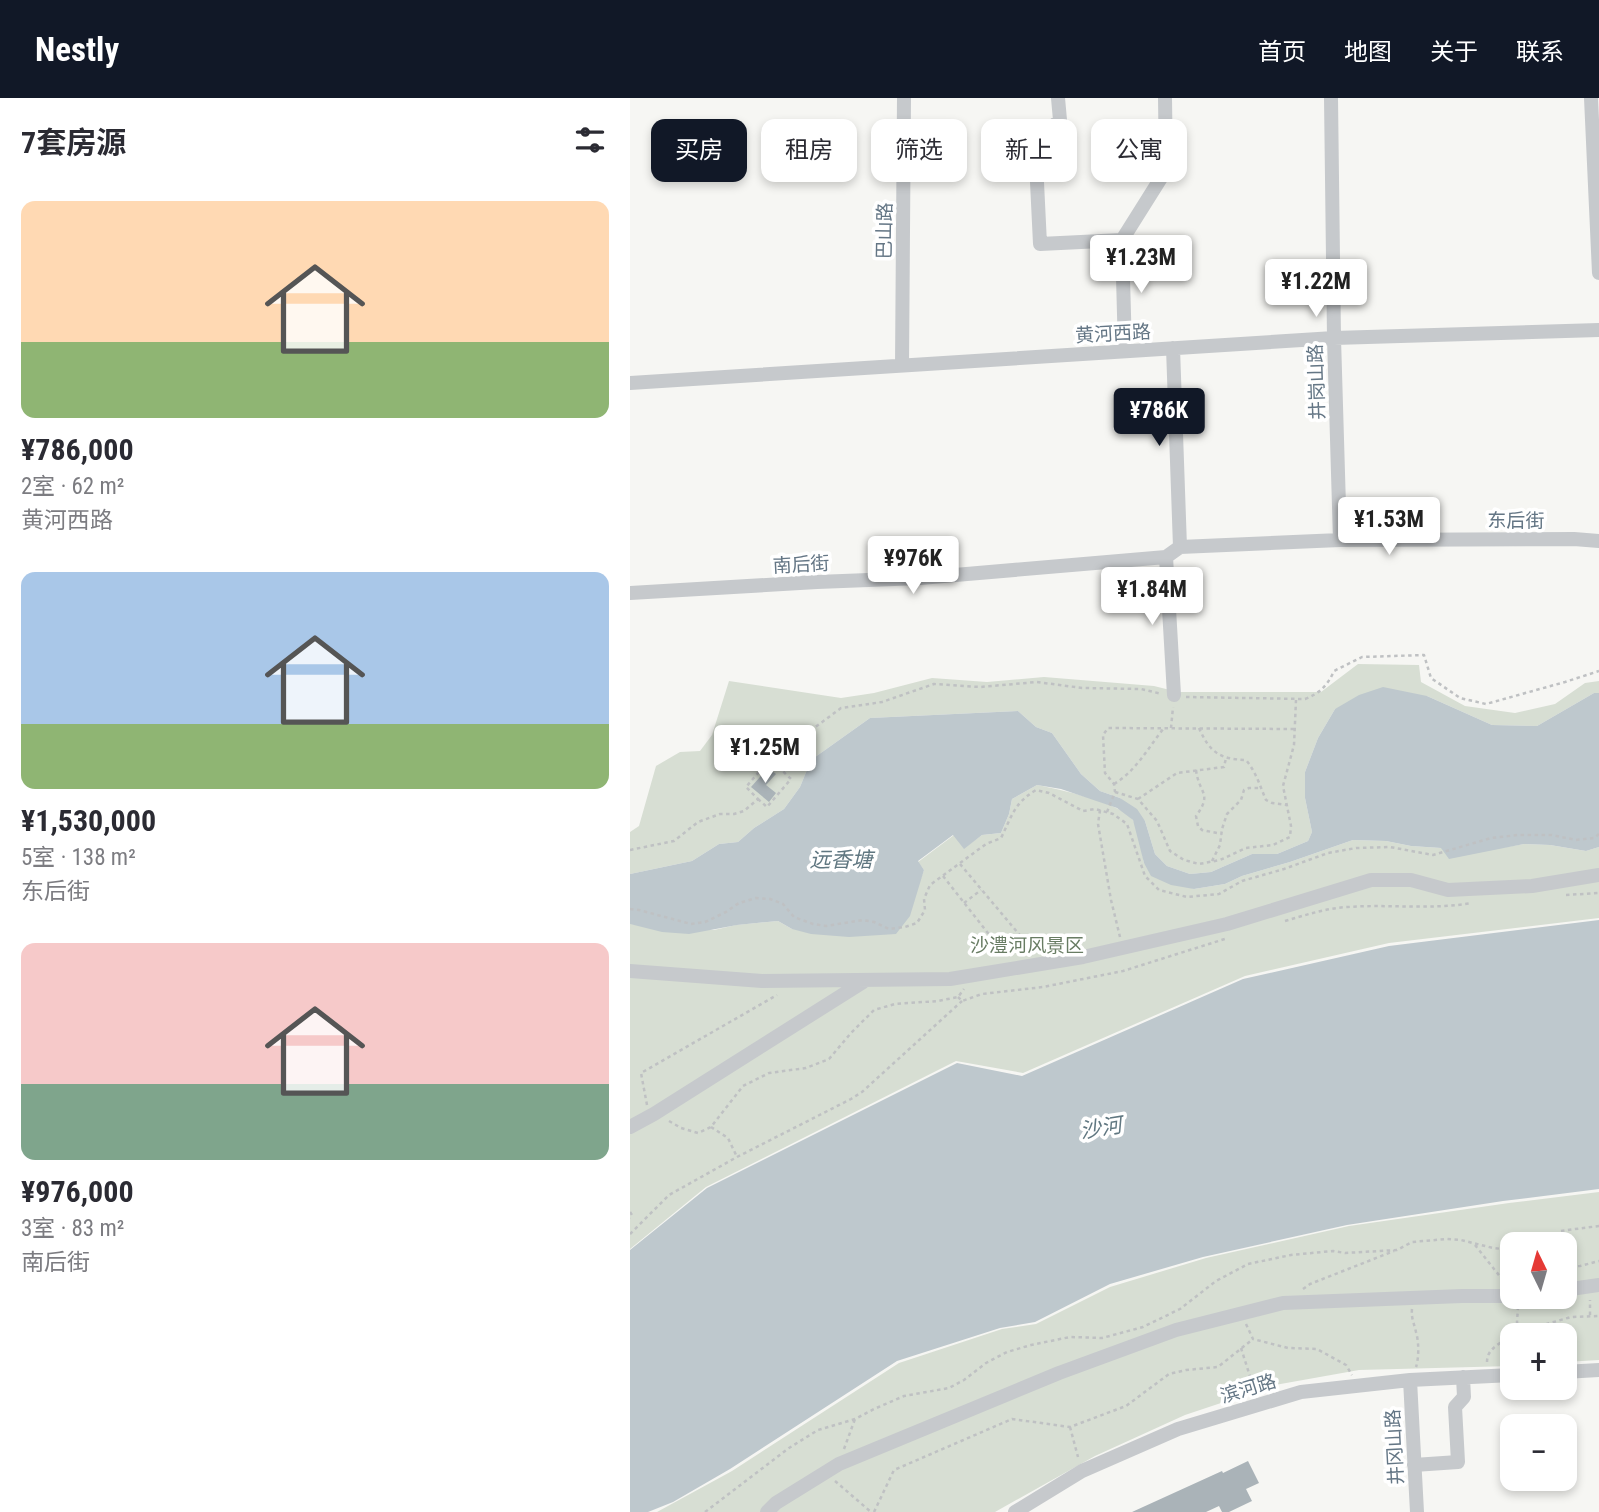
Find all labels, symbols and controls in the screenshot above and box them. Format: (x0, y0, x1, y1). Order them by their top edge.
text: Nestly (35, 30, 119, 69)
text: 首页 (1258, 38, 1306, 66)
text: 地图 (1344, 38, 1392, 66)
text: 关于 (1430, 38, 1478, 66)
text: 联系 (1516, 38, 1564, 66)
chip: 买房 (651, 119, 747, 182)
chip: 租房 (761, 119, 857, 182)
chip: 筛选 (871, 119, 967, 182)
chip: 新上 (981, 119, 1077, 182)
chip: 公寓 (1091, 119, 1187, 182)
icon: filters (571, 121, 609, 159)
text: 7套房源 (21, 125, 126, 160)
street label: 巴山路 (873, 202, 896, 260)
pin: ¥1.23M (1084, 236, 1198, 295)
text: ¥1.23M (1106, 244, 1176, 271)
icon: home (252, 246, 378, 372)
pin: ¥1.22M (1259, 260, 1373, 319)
text: ¥1.22M (1281, 268, 1351, 295)
street label: 黄河西路 (1074, 320, 1152, 347)
street label: 井岗山路 (1304, 344, 1329, 420)
pin: ¥786K (1110, 388, 1208, 448)
text: ¥786K (1130, 397, 1188, 424)
text: ¥786,000 (21, 432, 134, 467)
text: 2室 · 62 m² (21, 473, 124, 500)
pin: ¥1.53M (1332, 498, 1446, 557)
text: ¥1.53M (1354, 506, 1424, 533)
text: 黄河西路 (21, 507, 113, 534)
street label: 东后街 (1487, 509, 1545, 532)
pin: ¥976K (864, 536, 962, 596)
text: ¥976K (884, 545, 942, 572)
street label: 南后街 (772, 552, 830, 577)
pin: ¥1.84M (1095, 568, 1209, 627)
text: ¥1.84M (1117, 576, 1187, 603)
icon: home (252, 617, 378, 743)
pin: ¥1.25M (708, 726, 822, 785)
text: ¥1.25M (730, 734, 800, 761)
text: ¥1,530,000 (21, 803, 156, 838)
text: 5室 · 138 m² (21, 844, 136, 871)
water label: 远香塘 (810, 848, 875, 872)
text: 东后街 (21, 878, 90, 905)
park label: 沙澧河风景区 (970, 934, 1084, 957)
icon: home (252, 988, 378, 1114)
water label: 沙河 (1078, 1112, 1128, 1143)
text: ¥976,000 (21, 1174, 134, 1209)
text: 3室 · 83 m² (21, 1215, 124, 1242)
north arrow (1500, 1232, 1577, 1309)
map controls (1500, 1232, 1577, 1491)
text: 南后街 (21, 1249, 90, 1276)
button: + (1500, 1323, 1577, 1400)
street label: 滨河路 (1218, 1369, 1279, 1408)
street label: 井冈山路 (1381, 1408, 1408, 1486)
button: − (1500, 1414, 1577, 1491)

